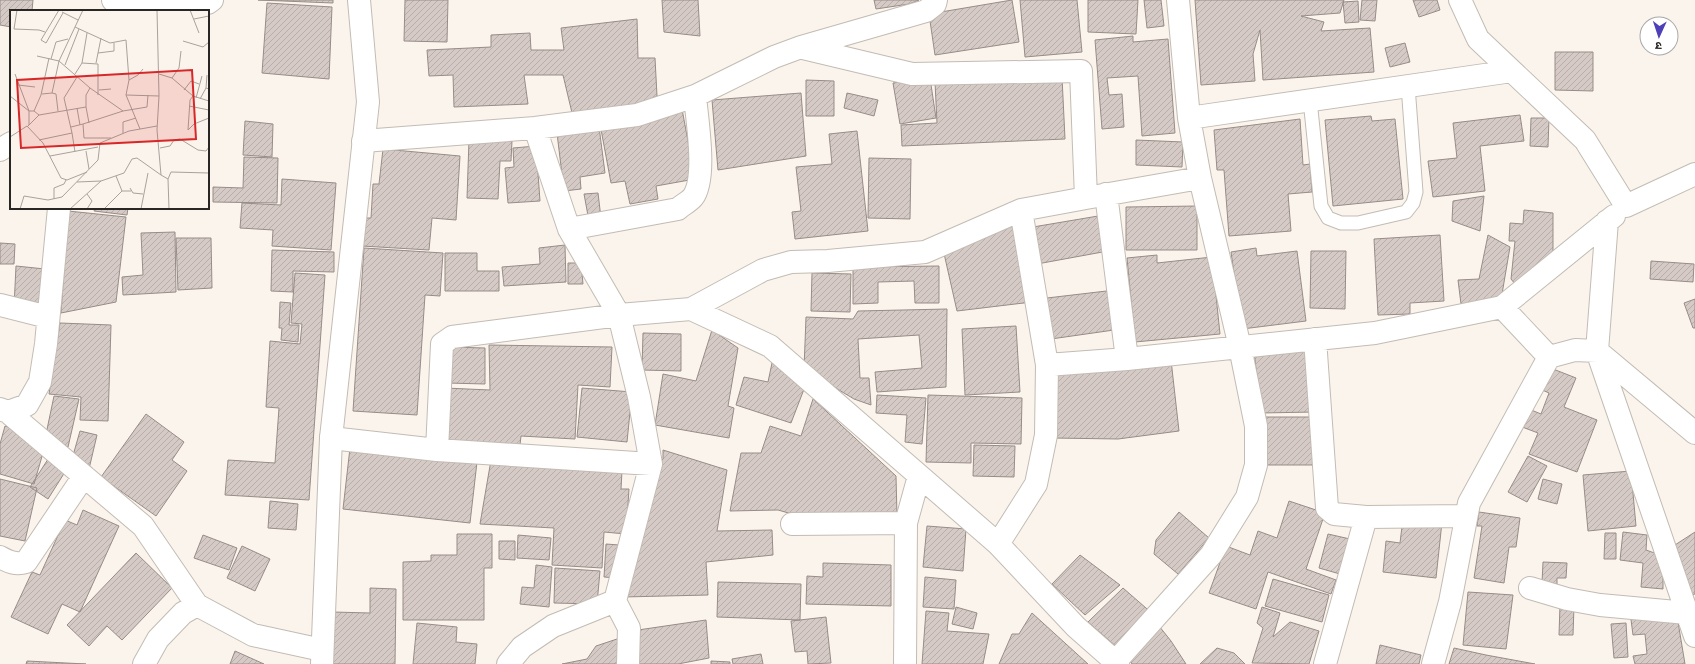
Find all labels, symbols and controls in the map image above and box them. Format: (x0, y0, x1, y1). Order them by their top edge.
inset map (10, 10, 209, 209)
north arrow (1639, 16, 1679, 56)
text: उ (1654, 40, 1662, 52)

